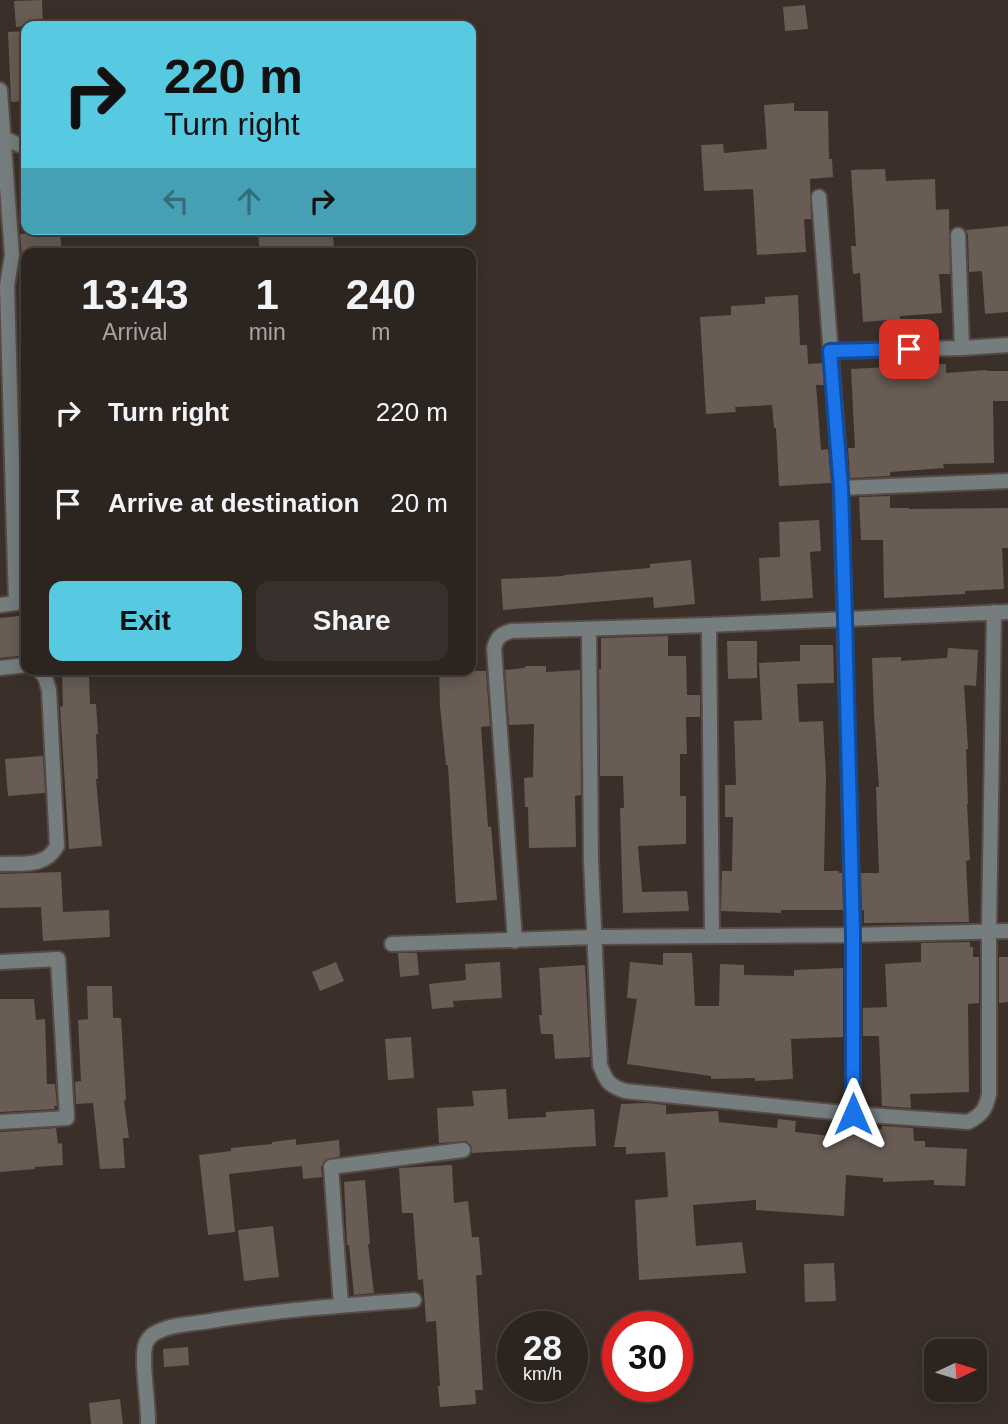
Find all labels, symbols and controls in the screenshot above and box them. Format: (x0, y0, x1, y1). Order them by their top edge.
icon: right (49, 49, 140, 140)
text: 220 m (164, 49, 303, 103)
text: Turn right (164, 106, 300, 142)
icon: left (157, 182, 195, 220)
icon: ahead (230, 182, 268, 220)
icon: right (303, 182, 341, 220)
text: 13:43 (81, 271, 189, 318)
text: 1 (255, 271, 279, 318)
text: 240 (346, 271, 416, 318)
text: Arrival (102, 319, 167, 345)
text: min (249, 319, 286, 345)
text: m (371, 319, 390, 345)
pin (879, 319, 939, 379)
icon: arrive (890, 330, 928, 368)
icon: right (49, 394, 87, 432)
text: Turn right (108, 397, 229, 427)
text: 220 m (376, 397, 448, 427)
icon: arrive (49, 485, 87, 523)
text: Arrive at destination (108, 488, 359, 518)
text: 20 m (390, 488, 448, 518)
button: Exit (49, 581, 242, 661)
button: Share (256, 581, 448, 661)
position arrow (816, 1077, 890, 1151)
speed limit sign: 30 (602, 1311, 693, 1402)
text: 28 (523, 1328, 562, 1367)
north arrow (924, 1339, 987, 1402)
map controls (924, 1339, 987, 1402)
text: km/h (523, 1364, 562, 1384)

